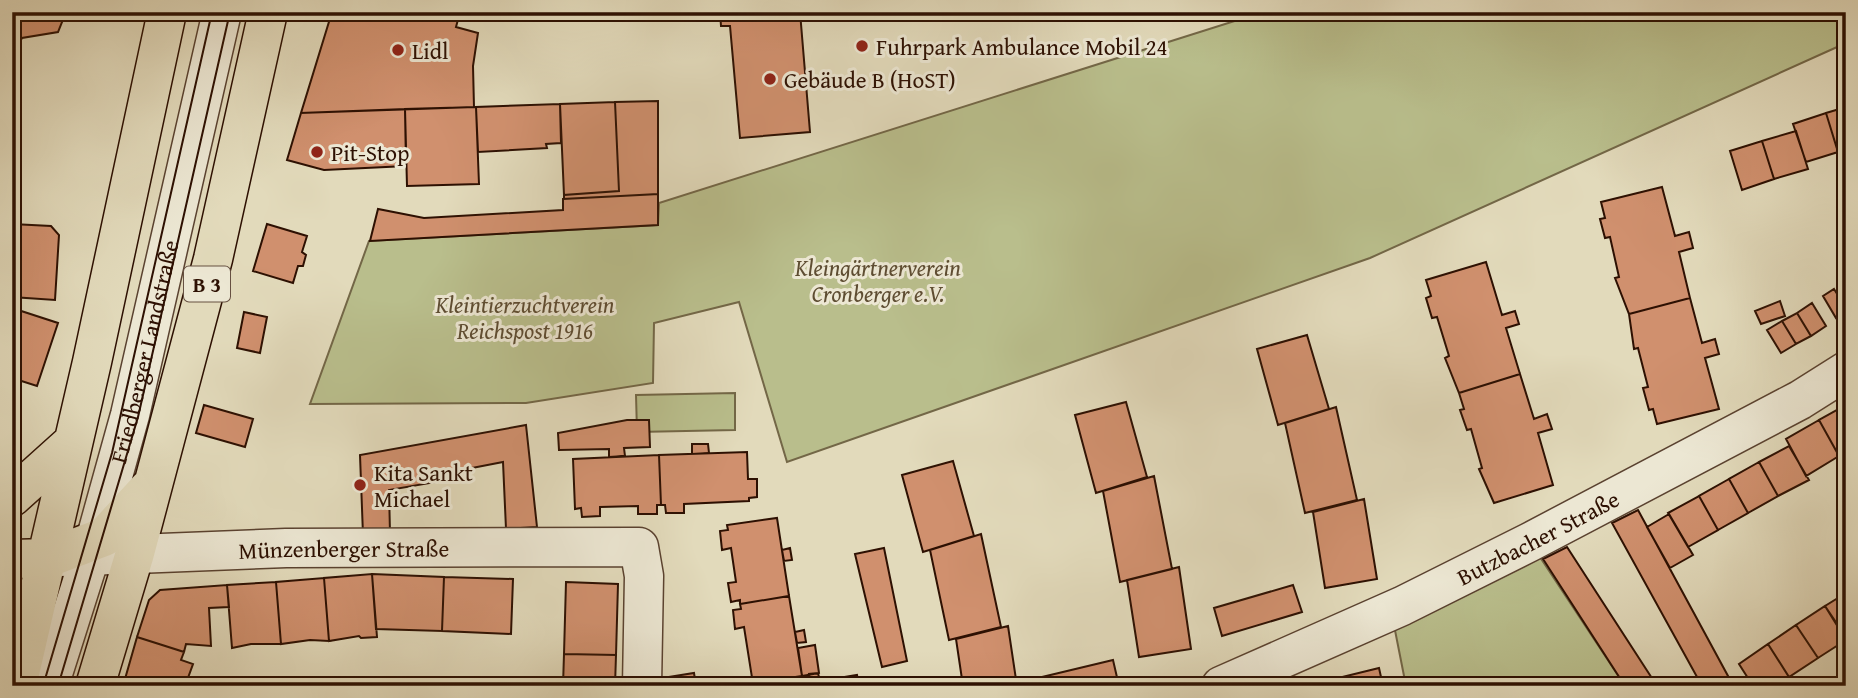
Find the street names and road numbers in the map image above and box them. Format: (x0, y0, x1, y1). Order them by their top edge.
street label: Friedberger Landstraße (101, 237, 186, 467)
road number: B 3 (184, 266, 230, 302)
street label: Butzbacher Straße (1451, 482, 1625, 593)
street label: Münzenberger Straße (238, 531, 449, 566)

